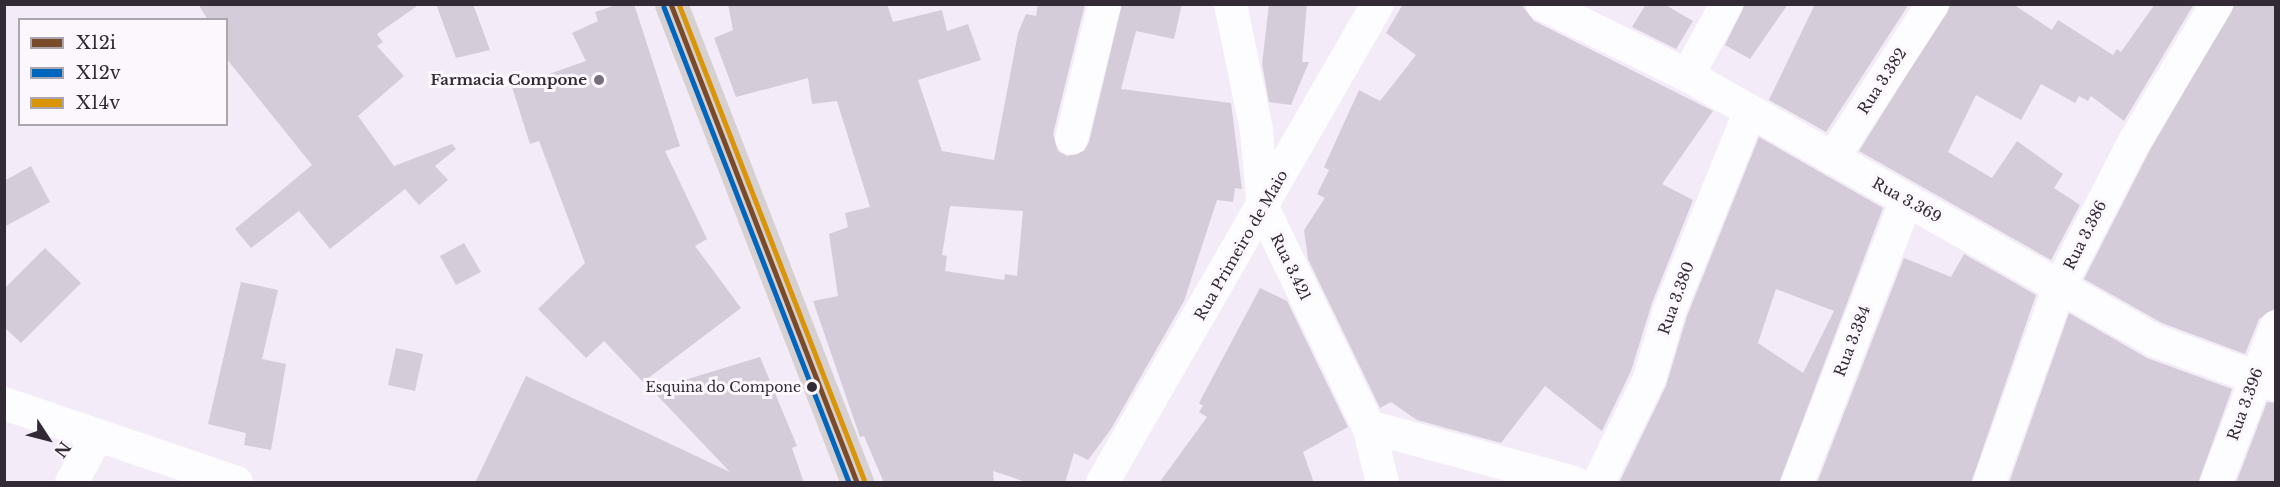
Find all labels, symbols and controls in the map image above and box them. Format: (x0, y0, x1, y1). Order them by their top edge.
legend (18, 18, 228, 126)
text: X12i (76, 32, 116, 54)
street label: Rua 3.382 (1854, 45, 1910, 117)
text: X12v (76, 62, 121, 84)
place label: Farmacia Compone (430, 71, 587, 89)
marker: Farmacia Compone (592, 73, 606, 87)
text: X14v (76, 92, 120, 114)
street label: Rua Primeiro de Maio (1191, 167, 1291, 323)
street label: Rua 3.369 (1869, 174, 1945, 226)
street label: Rua 3.386 (2060, 197, 2110, 273)
street label: Rua 3.421 (1267, 231, 1315, 303)
street label: Rua 3.380 (1654, 259, 1698, 337)
street label: Rua 3.384 (1830, 303, 1874, 379)
street label: Rua 3.396 (2224, 365, 2266, 443)
place label: Esquina do Compone (645, 379, 801, 395)
marker: Esquina do Compone (806, 381, 818, 393)
north arrow (18, 409, 78, 469)
text: N (50, 438, 75, 462)

